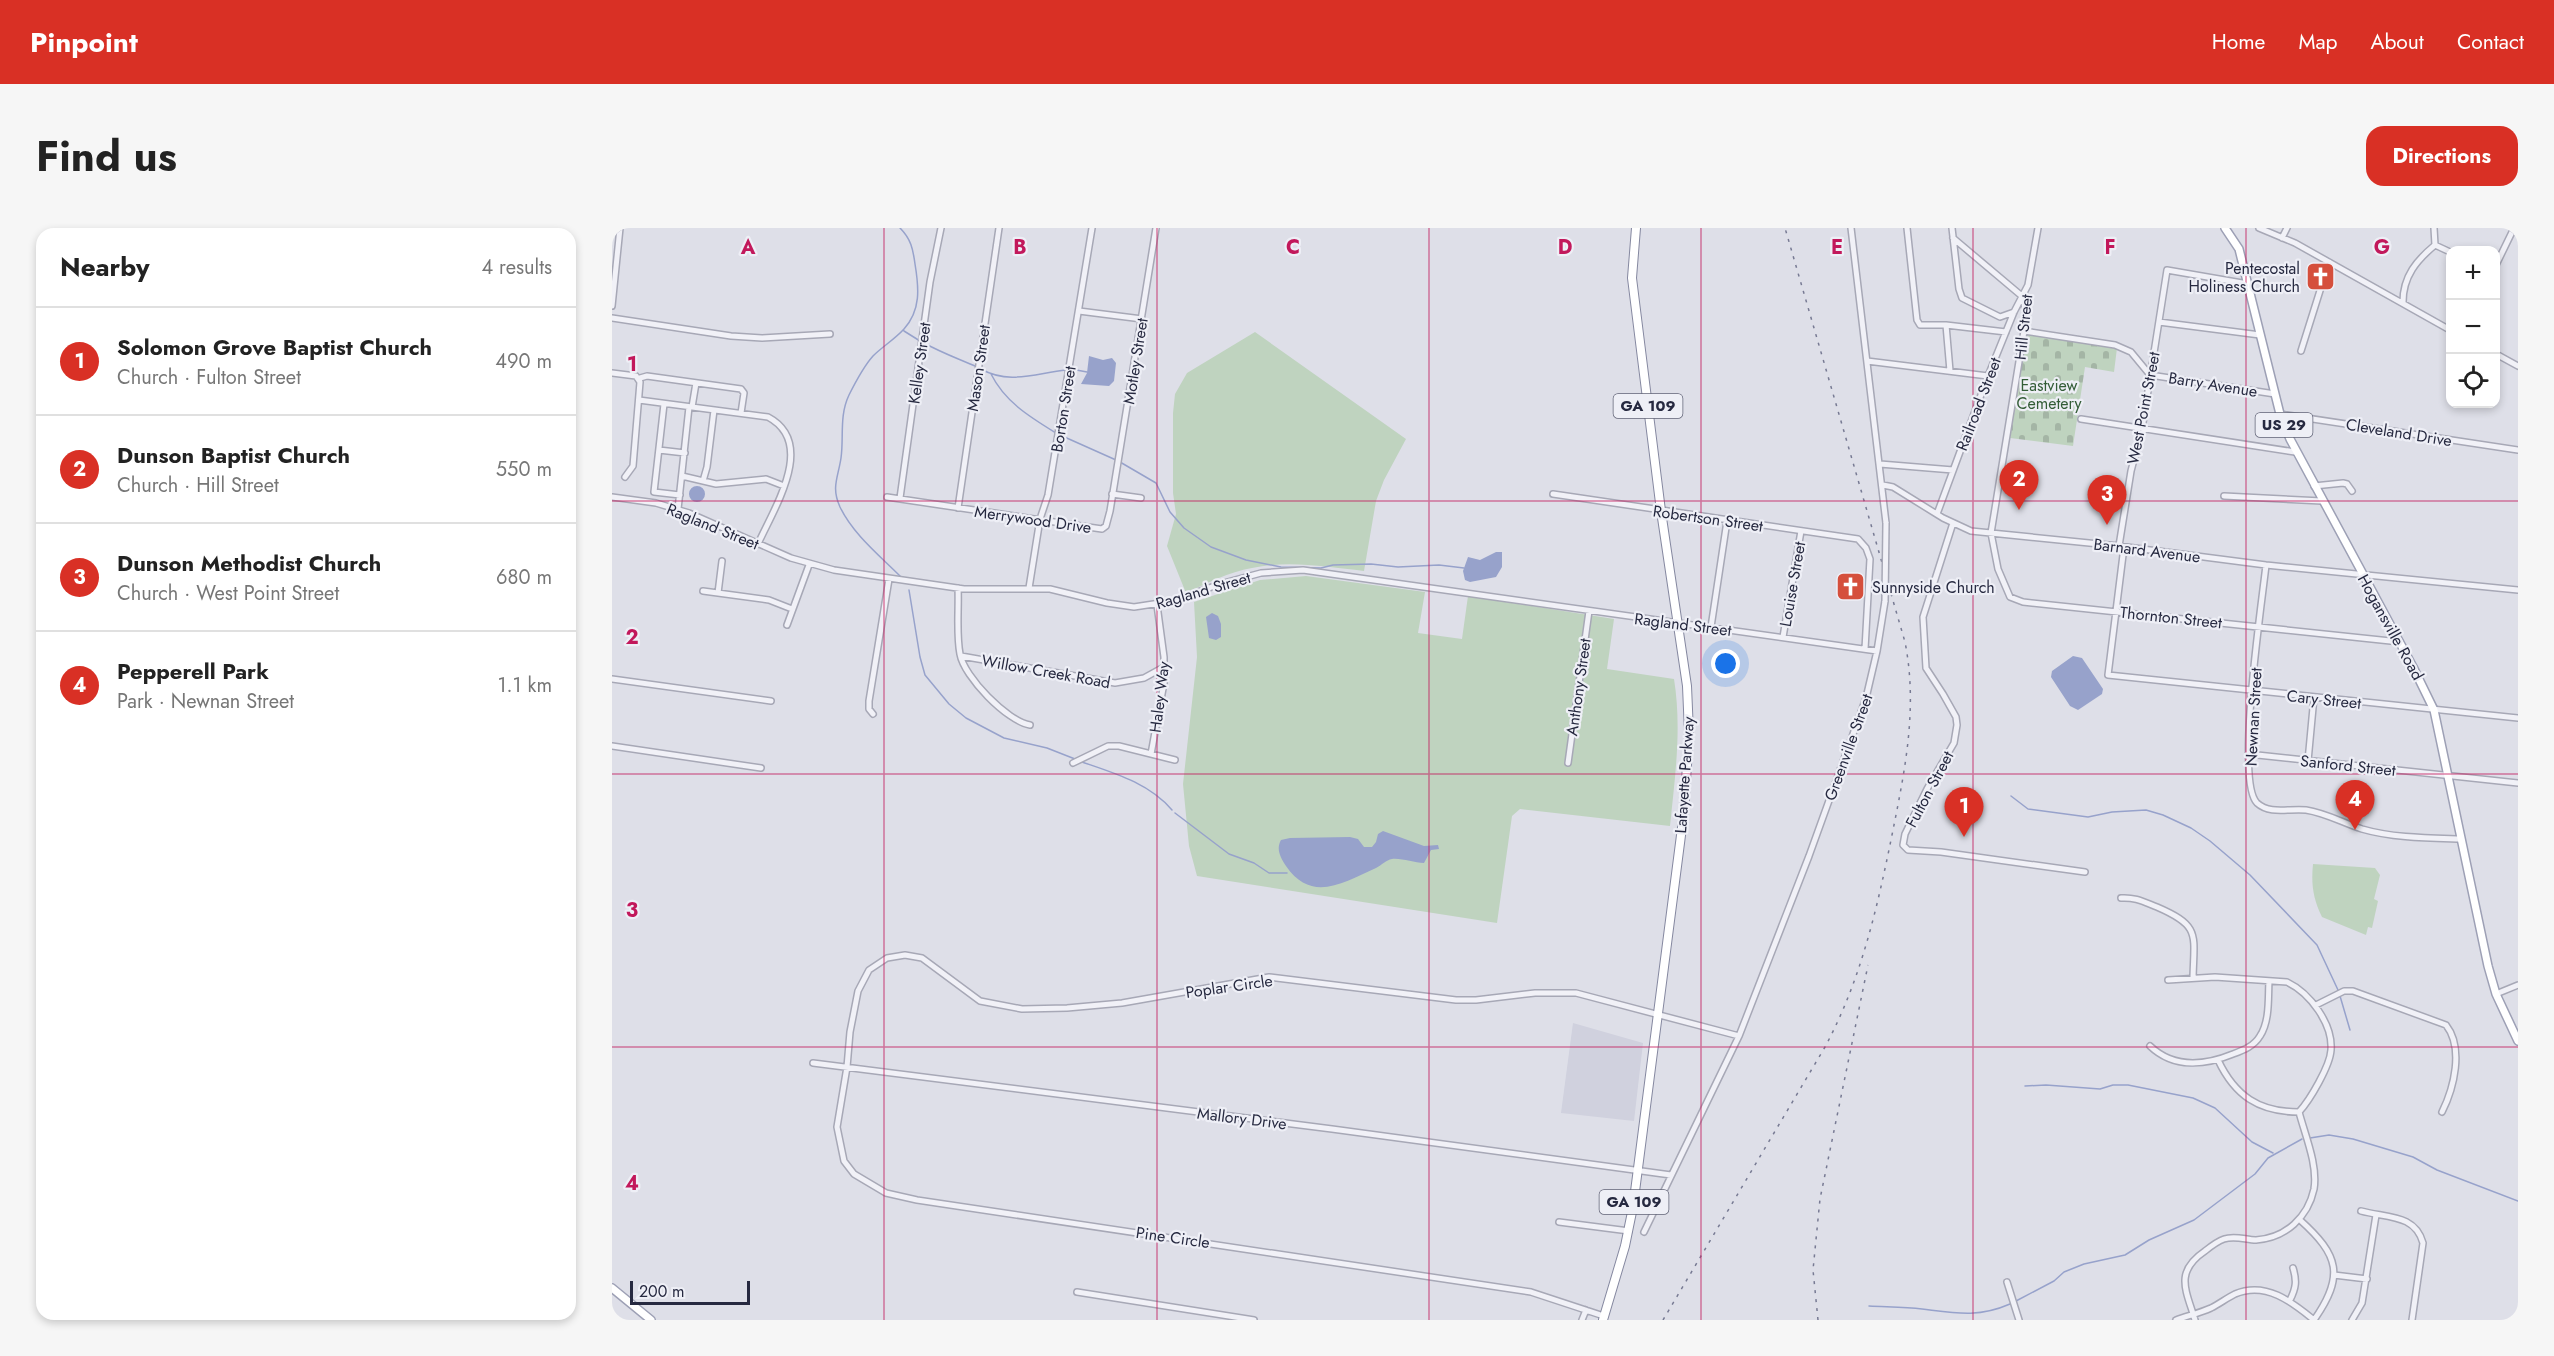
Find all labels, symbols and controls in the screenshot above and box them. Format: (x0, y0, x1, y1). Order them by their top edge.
text: Pinpoint (30, 22, 138, 63)
text: Home (2212, 27, 2265, 57)
text: Map (2298, 27, 2338, 57)
text: About (2371, 27, 2424, 57)
text: Contact (2457, 27, 2524, 57)
text: Find us (36, 126, 177, 187)
button: Directions (2366, 126, 2518, 186)
text: A (740, 233, 756, 262)
text: B (1013, 233, 1027, 262)
text: C (1286, 233, 1300, 262)
text: D (1558, 233, 1572, 262)
text: E (1831, 233, 1843, 262)
text: F (2104, 233, 2116, 262)
text: G (2374, 233, 2390, 262)
map controls (2446, 246, 2500, 408)
button: + (2446, 246, 2500, 300)
text: Nearby (60, 248, 149, 286)
text: 4 results (481, 253, 552, 282)
place label: Pentecostal Holiness Church (2189, 257, 2300, 298)
church icon: Pentecostal Holiness Church (2305, 261, 2337, 293)
street label: Hill Street (2009, 293, 2038, 361)
button: − (2446, 300, 2500, 354)
street label: Motley Street (1117, 316, 1154, 406)
street label: Kelley Street (902, 321, 937, 405)
street label: Mason Street (961, 323, 996, 413)
text: Solomon Grove Baptist Church (117, 331, 432, 363)
text: 1 (74, 347, 85, 376)
text: 490 m (495, 347, 552, 376)
text: 1 (627, 350, 637, 379)
street label: West Point Street (2121, 350, 2166, 466)
street label: Railroad Street (1950, 354, 2007, 454)
button: locate (2446, 354, 2500, 408)
text: Church · Fulton Street (117, 363, 301, 392)
street label: Borton Street (1045, 364, 1082, 454)
street label: Barry Avenue (2167, 366, 2259, 403)
park label: Eastview Cemetery (2016, 374, 2082, 415)
road number: GA 109 (1614, 394, 1682, 418)
road number: US 29 (2256, 413, 2312, 437)
street label: Cleveland Drive (2344, 413, 2454, 452)
text: Dunson Baptist Church (117, 439, 350, 471)
text: 2 (73, 455, 86, 484)
text: 550 m (496, 455, 552, 484)
pin: 2 (2000, 460, 2038, 510)
text: Church · Hill Street (117, 471, 279, 500)
pin: 3 (2088, 476, 2126, 525)
street label: Ragland Street (663, 498, 763, 555)
street label: Robertson Street (1651, 499, 1765, 538)
street label: Merrywood Drive (973, 500, 1093, 539)
street label: Barnard Avenue (2092, 533, 2202, 568)
street label: Louise Street (1774, 540, 1811, 629)
text: Dunson Methodist Church (117, 547, 381, 579)
text: 3 (73, 563, 86, 592)
text: 680 m (496, 563, 552, 592)
street label: Ragland Street (1153, 566, 1253, 615)
street label: Hogansville Road (2352, 570, 2429, 684)
church icon: Sunnyside Church (1835, 571, 1867, 603)
place label: Sunnyside Church (1872, 576, 1995, 599)
text: Church · West Point Street (117, 579, 339, 608)
street label: Thornton Street (2119, 601, 2223, 634)
street label: Ragland Street (1633, 607, 1733, 642)
text: 2 (625, 623, 639, 652)
street label: Anthony Street (1560, 637, 1597, 737)
street label: Willow Creek Road (980, 649, 1112, 694)
your location (1711, 649, 1740, 678)
text: Pepperell Park (117, 655, 269, 687)
street label: Haley Way (1144, 659, 1175, 734)
street label: Newnan Street (2239, 667, 2268, 767)
text: 4 (73, 671, 86, 700)
text: 1.1 km (498, 671, 552, 700)
street label: Cary Street (2286, 684, 2362, 715)
text: Park · Newnan Street (117, 687, 294, 716)
street label: Greenville Street (1818, 690, 1879, 804)
street label: Lafayette Parkway (1669, 715, 1700, 834)
street label: Fulton Street (1900, 747, 1959, 832)
street label: Sanford Street (2299, 749, 2397, 782)
pin: 4 (2336, 780, 2374, 830)
pin: 1 (1944, 788, 1984, 837)
text: 3 (626, 896, 638, 925)
street label: Poplar Circle (1184, 969, 1274, 1004)
street label: Mallory Drive (1196, 1102, 1288, 1135)
text: 4 (625, 1169, 639, 1198)
road number: GA 109 (1600, 1190, 1668, 1214)
street label: Pine Circle (1135, 1221, 1211, 1254)
scale bar (630, 1278, 750, 1306)
text: 200 m (639, 1280, 685, 1303)

